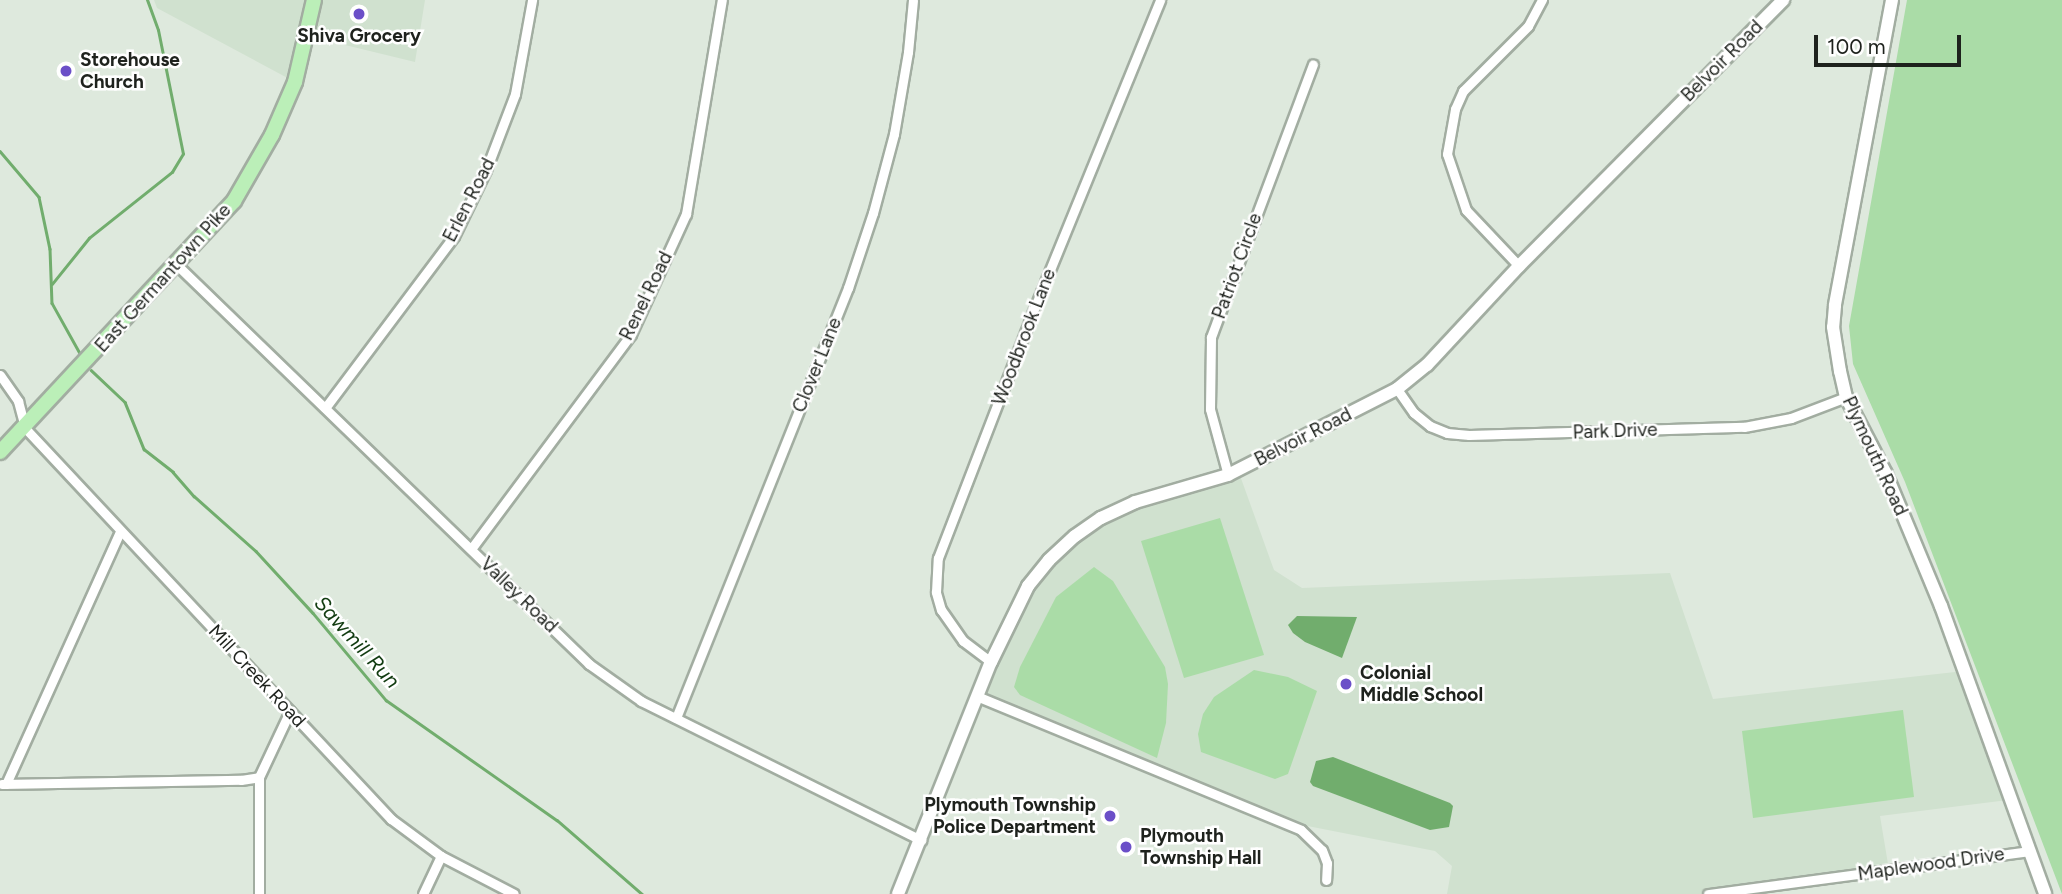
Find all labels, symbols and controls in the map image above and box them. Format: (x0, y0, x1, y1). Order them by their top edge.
marker: Shiva Grocery (351, 6, 367, 22)
street label: Belvoir Road (1676, 15, 1768, 107)
scale bar (1817, 21, 1964, 65)
place label: Shiva Grocery (297, 25, 421, 47)
text: 100 m (1827, 34, 1886, 59)
place label: Storehouse Church (80, 49, 180, 93)
marker: Storehouse Church (58, 63, 74, 79)
street label: Erlen Road (438, 154, 500, 246)
street label: East Germantown Pike (90, 199, 236, 357)
street label: Patriot Circle (1207, 210, 1267, 322)
street label: Renel Road (615, 248, 677, 344)
street label: Woodbrook Lane (987, 265, 1061, 409)
street label: Clover Lane (788, 314, 846, 416)
street label: Plymouth Road (1837, 393, 1913, 519)
street label: Belvoir Road (1251, 403, 1355, 471)
street label: Park Drive (1572, 418, 1658, 444)
street label: Valley Road (475, 552, 563, 638)
water label: Sawmill Run (309, 591, 405, 693)
street label: Mill Creek Road (204, 620, 310, 732)
place label: Colonial Middle School (1360, 662, 1483, 706)
marker: Colonial Middle School (1338, 676, 1354, 692)
place label: Plymouth Township Police Department (924, 794, 1096, 838)
marker: Plymouth Township Police Department (1102, 808, 1118, 824)
place label: Plymouth Township Hall (1140, 825, 1261, 869)
marker: Plymouth Township Hall (1118, 839, 1134, 855)
street label: Maplewood Drive (1856, 842, 2006, 886)

